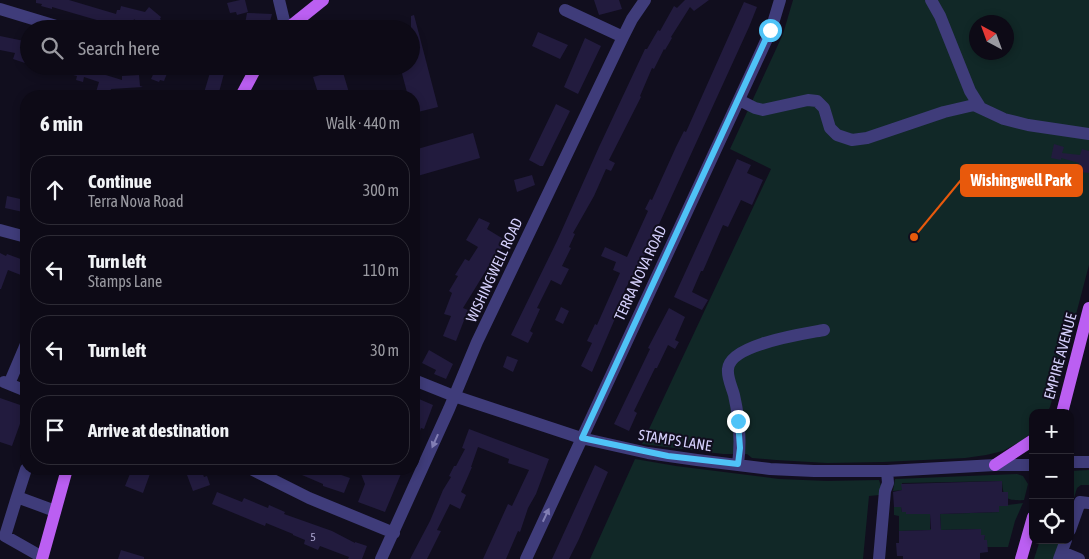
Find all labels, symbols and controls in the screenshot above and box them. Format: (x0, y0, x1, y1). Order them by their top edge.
north arrow (969, 15, 1014, 60)
route start (759, 19, 782, 42)
search box (20, 20, 420, 75)
icon: search (38, 34, 66, 62)
text: Search here (78, 37, 160, 59)
text: 6 min (40, 111, 83, 135)
text: Walk · 440 m (326, 114, 400, 132)
callout: Wishingwell Park (961, 165, 1082, 196)
text: Continue (88, 170, 152, 192)
text: Wishingwell Park (969, 171, 1072, 189)
icon: ahead (41, 176, 69, 204)
text: 300 m (363, 181, 399, 199)
text: Terra Nova Road (88, 192, 184, 210)
street label: WISHINGWELL ROAD (462, 215, 526, 325)
street label: TERRA NOVA ROAD (610, 223, 670, 323)
text: Turn left (88, 250, 146, 272)
icon: left (41, 256, 69, 284)
text: 110 m (363, 261, 399, 279)
text: Stamps Lane (88, 272, 162, 290)
street label: EMPIRE AVENUE (1040, 311, 1080, 401)
icon: left (41, 336, 69, 364)
text: Turn left (88, 339, 146, 361)
text: 30 m (370, 341, 399, 359)
map controls (1029, 409, 1074, 544)
button: + (1029, 409, 1074, 454)
route end (727, 410, 750, 433)
icon: arrive (41, 416, 69, 444)
text: Arrive at destination (88, 419, 229, 441)
street label: STAMPS LANE (637, 426, 713, 454)
one-way arrow (430, 434, 438, 448)
button: − (1029, 454, 1074, 499)
button: locate (1029, 499, 1074, 544)
one-way arrow (543, 508, 551, 522)
house number: 5 (310, 530, 316, 544)

